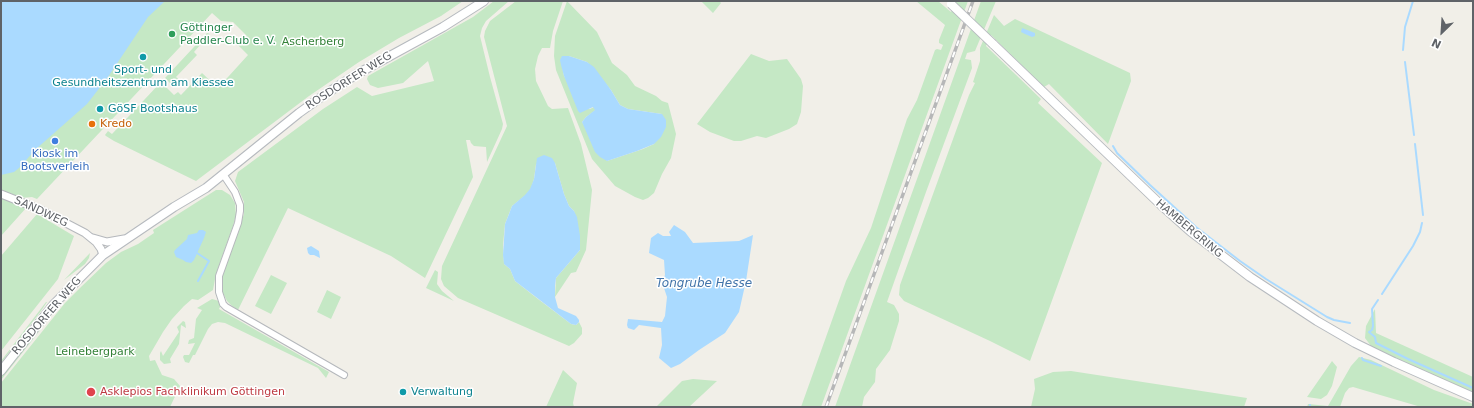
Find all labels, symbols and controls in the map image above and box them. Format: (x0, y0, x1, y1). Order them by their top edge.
north arrow (1422, 12, 1462, 52)
place label: Göttinger Paddler-Club e. V. (180, 21, 276, 47)
marker: Göttinger Paddler-Club e. V. (167, 29, 177, 39)
park label: Ascherberg (282, 35, 344, 49)
text: N (1430, 35, 1444, 51)
street label: ROSDORFER WEG (304, 49, 394, 113)
marker: Sport- und Gesundheitszentrum am Kiessee (138, 52, 148, 62)
place label: Sport- und Gesundheitszentrum am Kiessee (52, 63, 234, 89)
place label: GöSF Bootshaus (108, 102, 198, 116)
marker: GöSF Bootshaus (95, 104, 105, 114)
place label: Kredo (100, 117, 132, 131)
marker: Kredo (87, 119, 97, 129)
marker: Kiosk im Bootsverleih (50, 136, 60, 146)
place label: Kiosk im Bootsverleih (21, 147, 89, 173)
street label: SANDWEG (12, 194, 70, 230)
street label: HAMBERGRING (1153, 197, 1225, 261)
street label: ROSDORFER WEG (10, 274, 84, 358)
water label: Tongrube Hesse (656, 277, 752, 291)
park label: Leinebergpark (55, 345, 135, 359)
place label: Asklepios Fachklinikum Göttingen (100, 385, 285, 399)
place label: Verwaltung (411, 385, 473, 399)
marker: Asklepios Fachklinikum Göttingen (85, 386, 97, 398)
marker: Verwaltung (398, 387, 408, 397)

